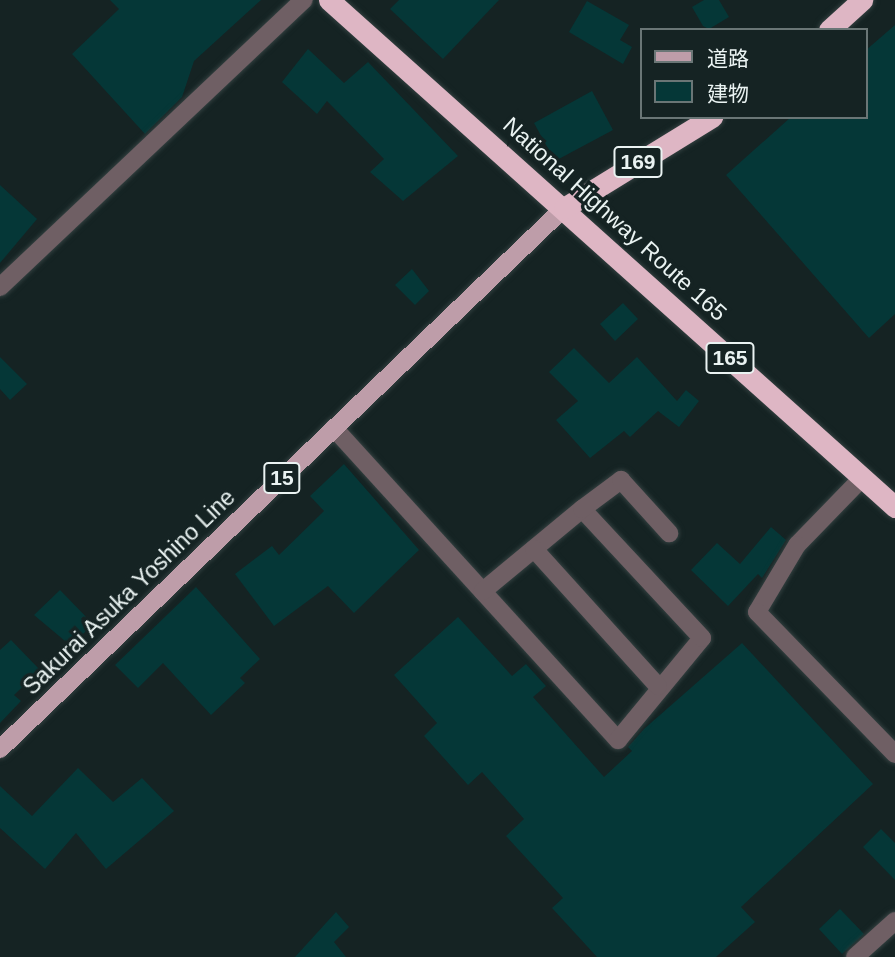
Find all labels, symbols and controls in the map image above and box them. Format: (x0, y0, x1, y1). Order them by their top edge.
legend (640, 28, 867, 119)
text: 道路 (707, 47, 749, 70)
text: 建物 (707, 82, 749, 105)
street label: National Highway Route 165 (497, 111, 733, 327)
road number: 169 (612, 144, 664, 180)
road number: 165 (704, 340, 756, 376)
road number: 15 (263, 461, 301, 496)
street label: Sakurai Asuka Yoshino Line (17, 483, 241, 701)

